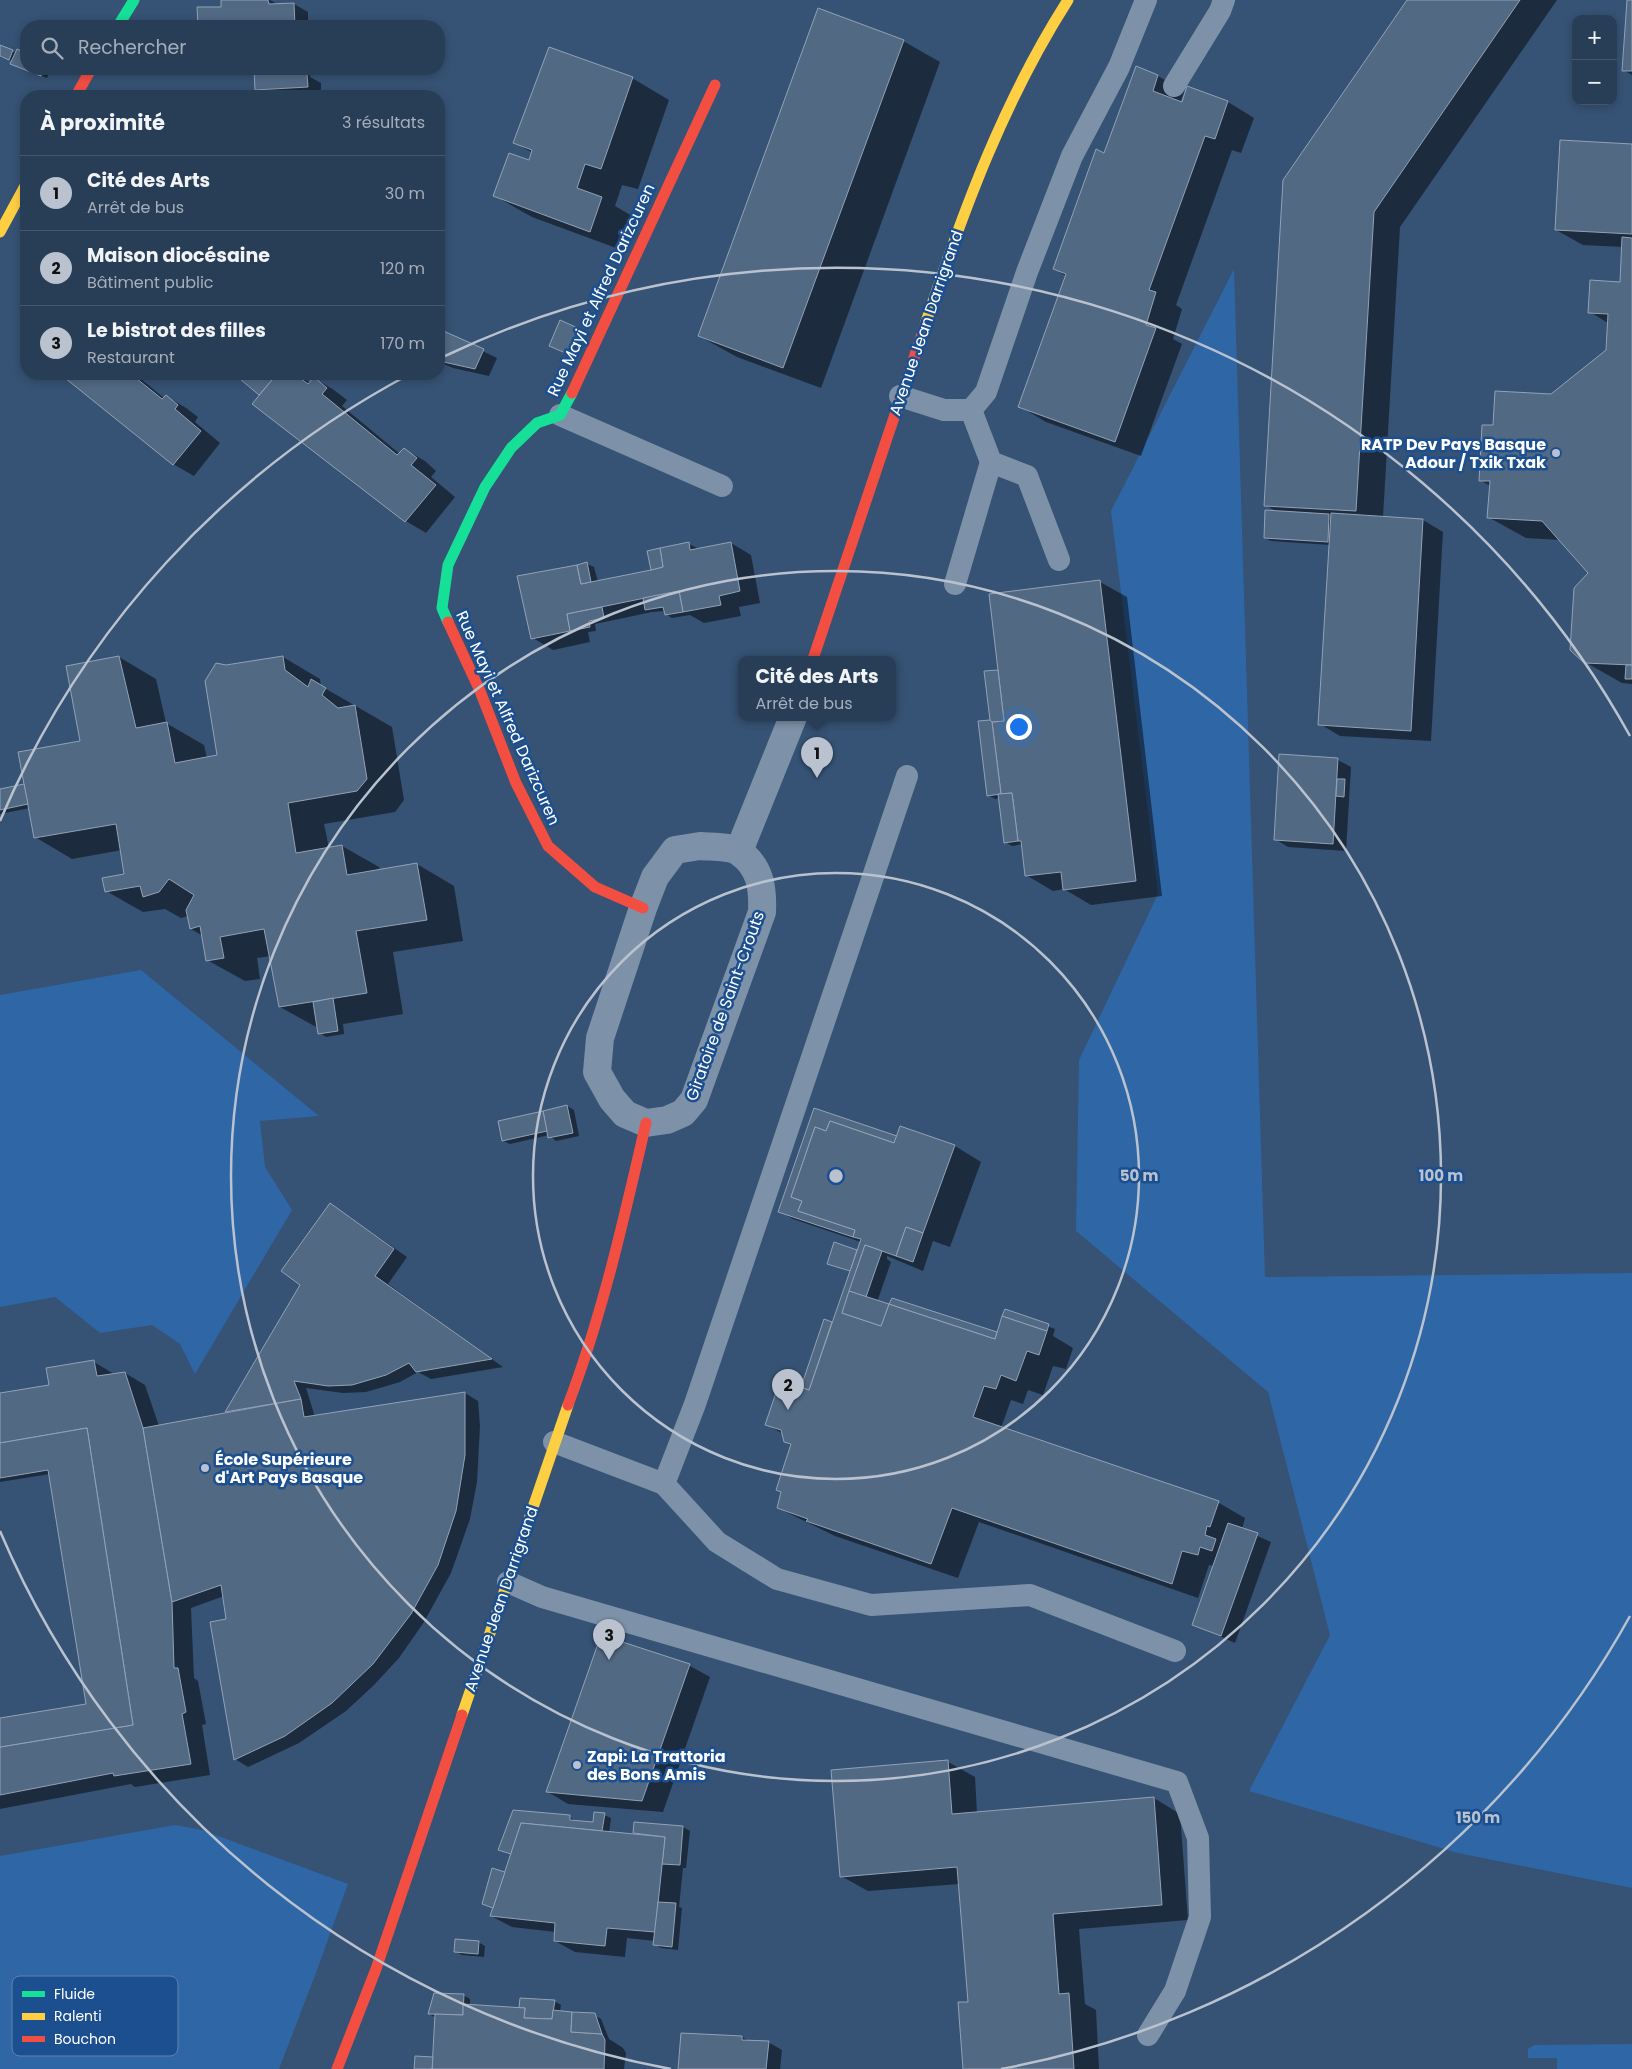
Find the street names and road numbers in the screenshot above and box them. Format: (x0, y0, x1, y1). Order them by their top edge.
street label: Rue Mayi et Alfred Darizcuren (541, 180, 661, 400)
street label: Avenue Jean Darrigrand (883, 227, 969, 419)
street label: Rue Mayi et Alfred Darizcuren (450, 607, 566, 829)
street label: Giratoire de Saint-Crouts (680, 908, 770, 1104)
street label: Avenue Jean Darrigrand (458, 1503, 544, 1695)

